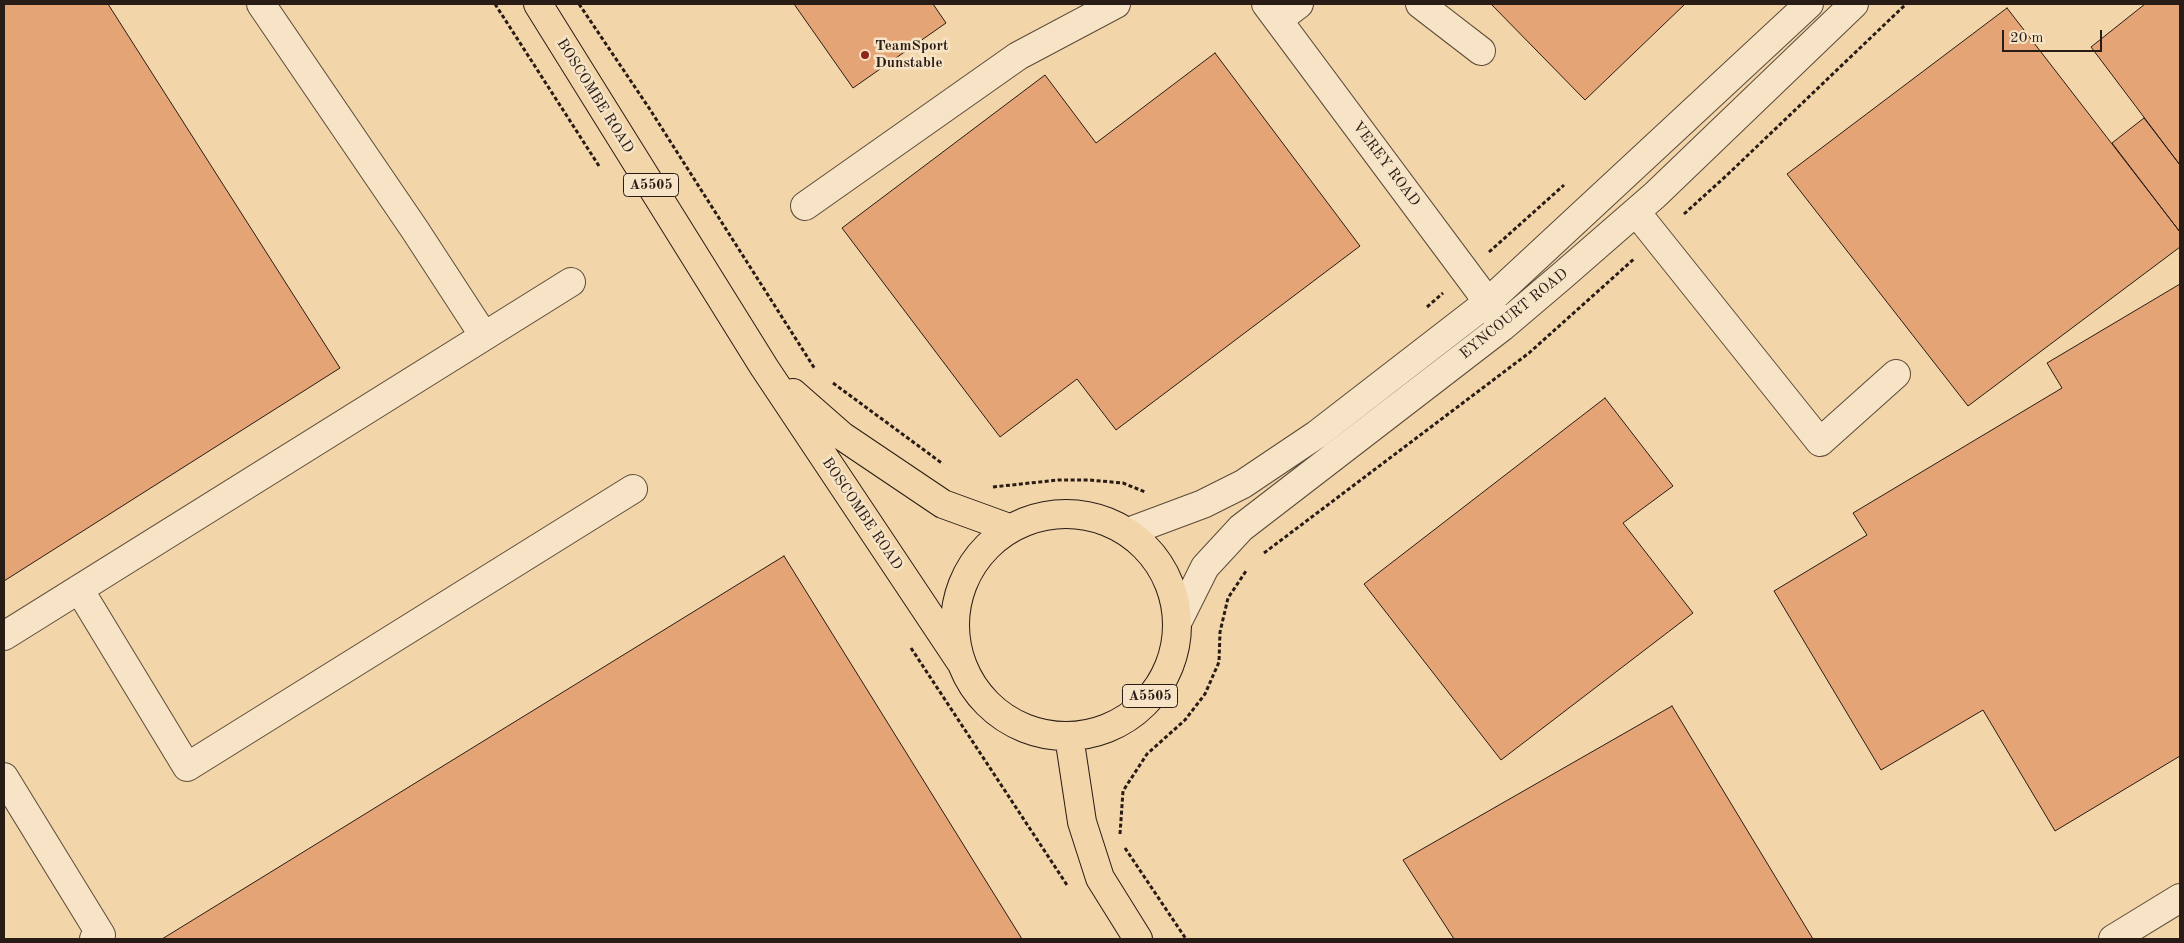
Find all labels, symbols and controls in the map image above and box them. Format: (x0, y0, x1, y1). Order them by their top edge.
scale bar (2004, 20, 2104, 52)
text: 20 m (2010, 31, 2044, 46)
street label: BOSCOMBE ROAD (552, 35, 638, 157)
place label: TeamSport Dunstable (875, 37, 948, 72)
marker: TeamSport Dunstable (859, 49, 871, 61)
street label: VEREY ROAD (1348, 118, 1424, 210)
road number: A5505 (624, 174, 678, 196)
street label: EYNCOURT ROAD (1456, 265, 1572, 363)
street label: BOSCOMBE ROAD (818, 454, 906, 574)
road number: A5505 (1122, 684, 1178, 708)

